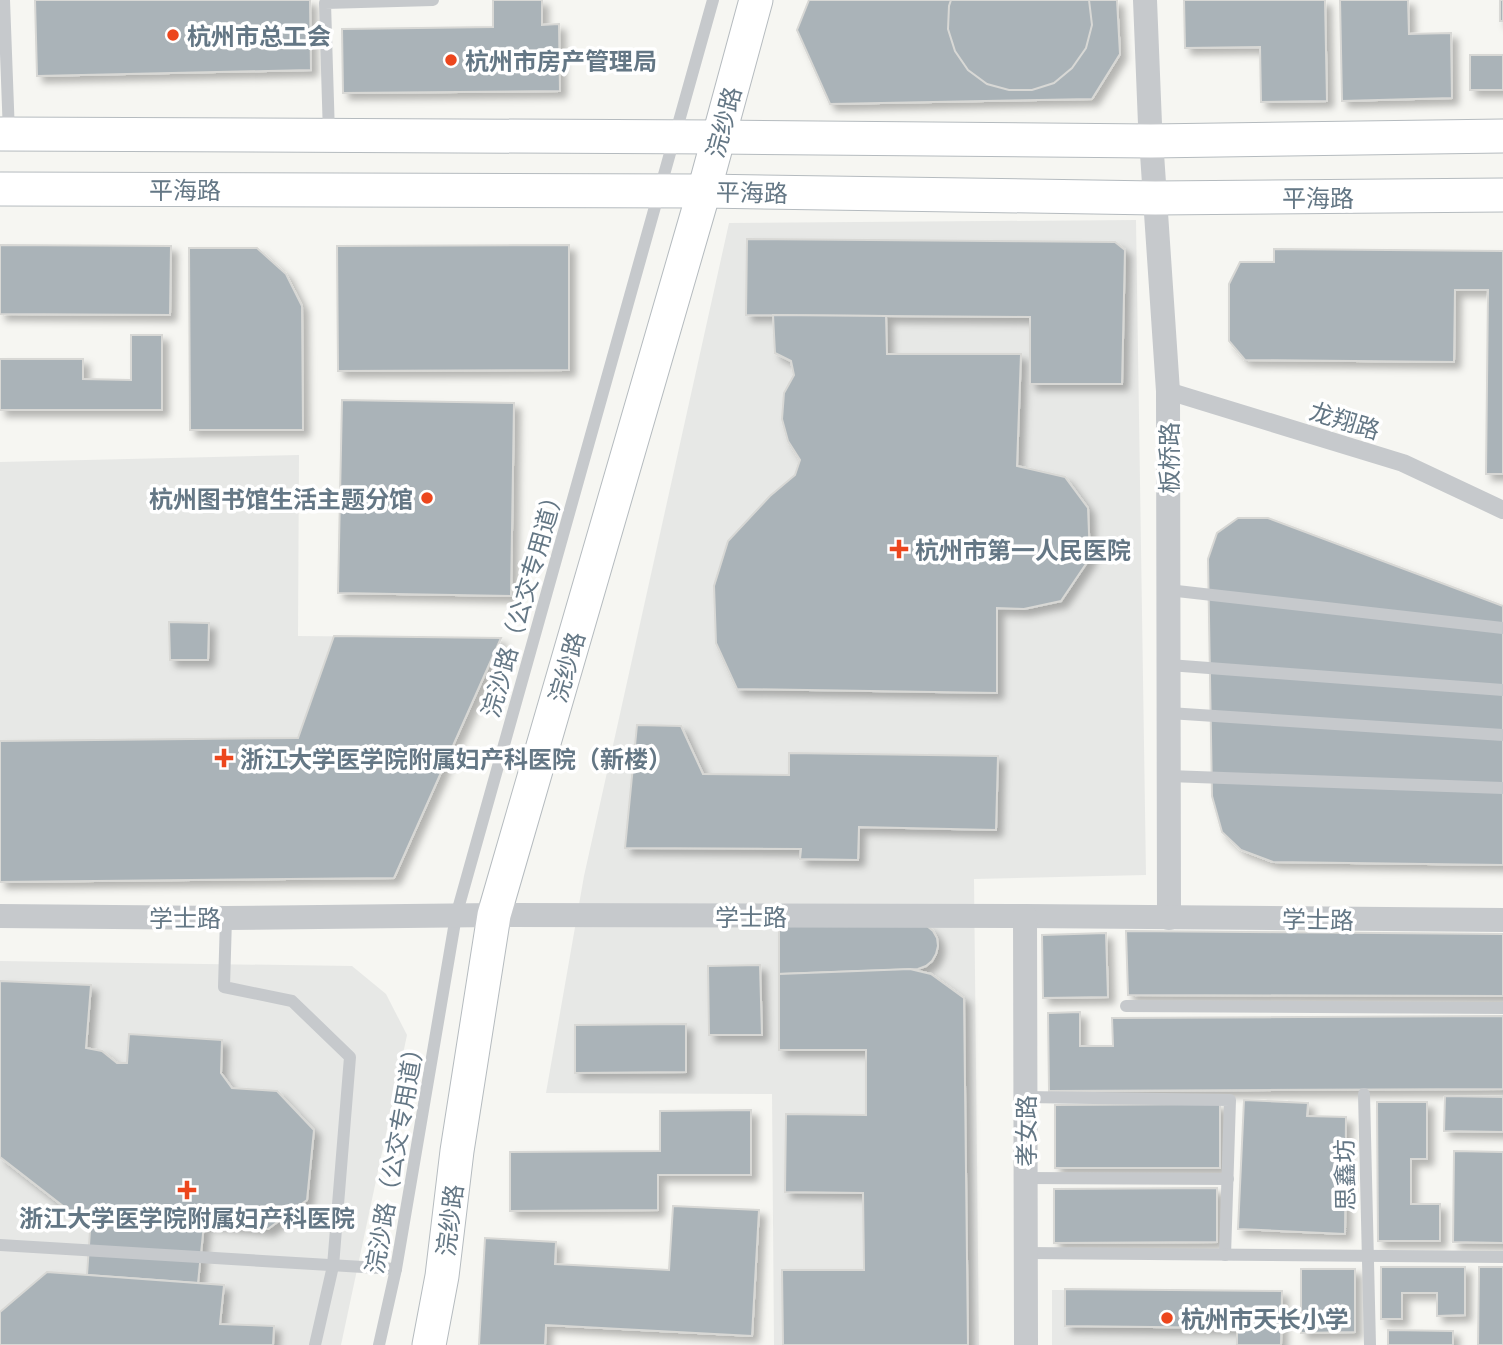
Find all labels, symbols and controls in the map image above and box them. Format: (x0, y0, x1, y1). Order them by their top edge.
place label: 杭州市总工会 (187, 21, 331, 50)
marker: 杭州市总工会 (165, 27, 181, 43)
place label: 杭州市房产管理局 (465, 46, 657, 75)
marker: 杭州市房产管理局 (443, 52, 459, 68)
street label: 浣纱路 (700, 83, 746, 161)
street label: 平海路 (149, 175, 221, 204)
street label: 平海路 (716, 177, 788, 207)
street label: 平海路 (1282, 183, 1354, 212)
street label: 龙翔路 (1306, 396, 1384, 444)
street label: 板桥路 (1154, 422, 1183, 494)
street label: 浣沙路（公交专用道） (475, 482, 569, 720)
place label: 杭州图书馆生活主题分馆 (149, 484, 413, 513)
marker: 杭州图书馆生活主题分馆 (419, 490, 435, 506)
place label: 杭州市第一人民医院 (915, 535, 1131, 564)
marker: 杭州市第一人民医院 (889, 539, 909, 559)
street label: 浣纱路 (542, 628, 590, 706)
place label: 浙江大学医学院附属妇产科医院（新楼） (240, 744, 672, 773)
marker: 浙江大学医学院附属妇产科医院（新楼） (214, 748, 234, 768)
street label: 学士路 (715, 902, 787, 931)
street label: 学士路 (149, 903, 221, 932)
street label: 学士路 (1282, 904, 1354, 934)
street label: 浣沙路（公交专用道） (359, 1034, 429, 1276)
street label: 孝女路 (1011, 1095, 1040, 1167)
street label: 思鑫坊 (1329, 1139, 1359, 1211)
marker: 浙江大学医学院附属妇产科医院 (177, 1180, 197, 1200)
street label: 浣纱路 (430, 1183, 468, 1257)
place label: 浙江大学医学院附属妇产科医院 (19, 1203, 355, 1232)
place label: 杭州市天长小学 (1181, 1304, 1349, 1333)
marker: 杭州市天长小学 (1159, 1310, 1175, 1326)

